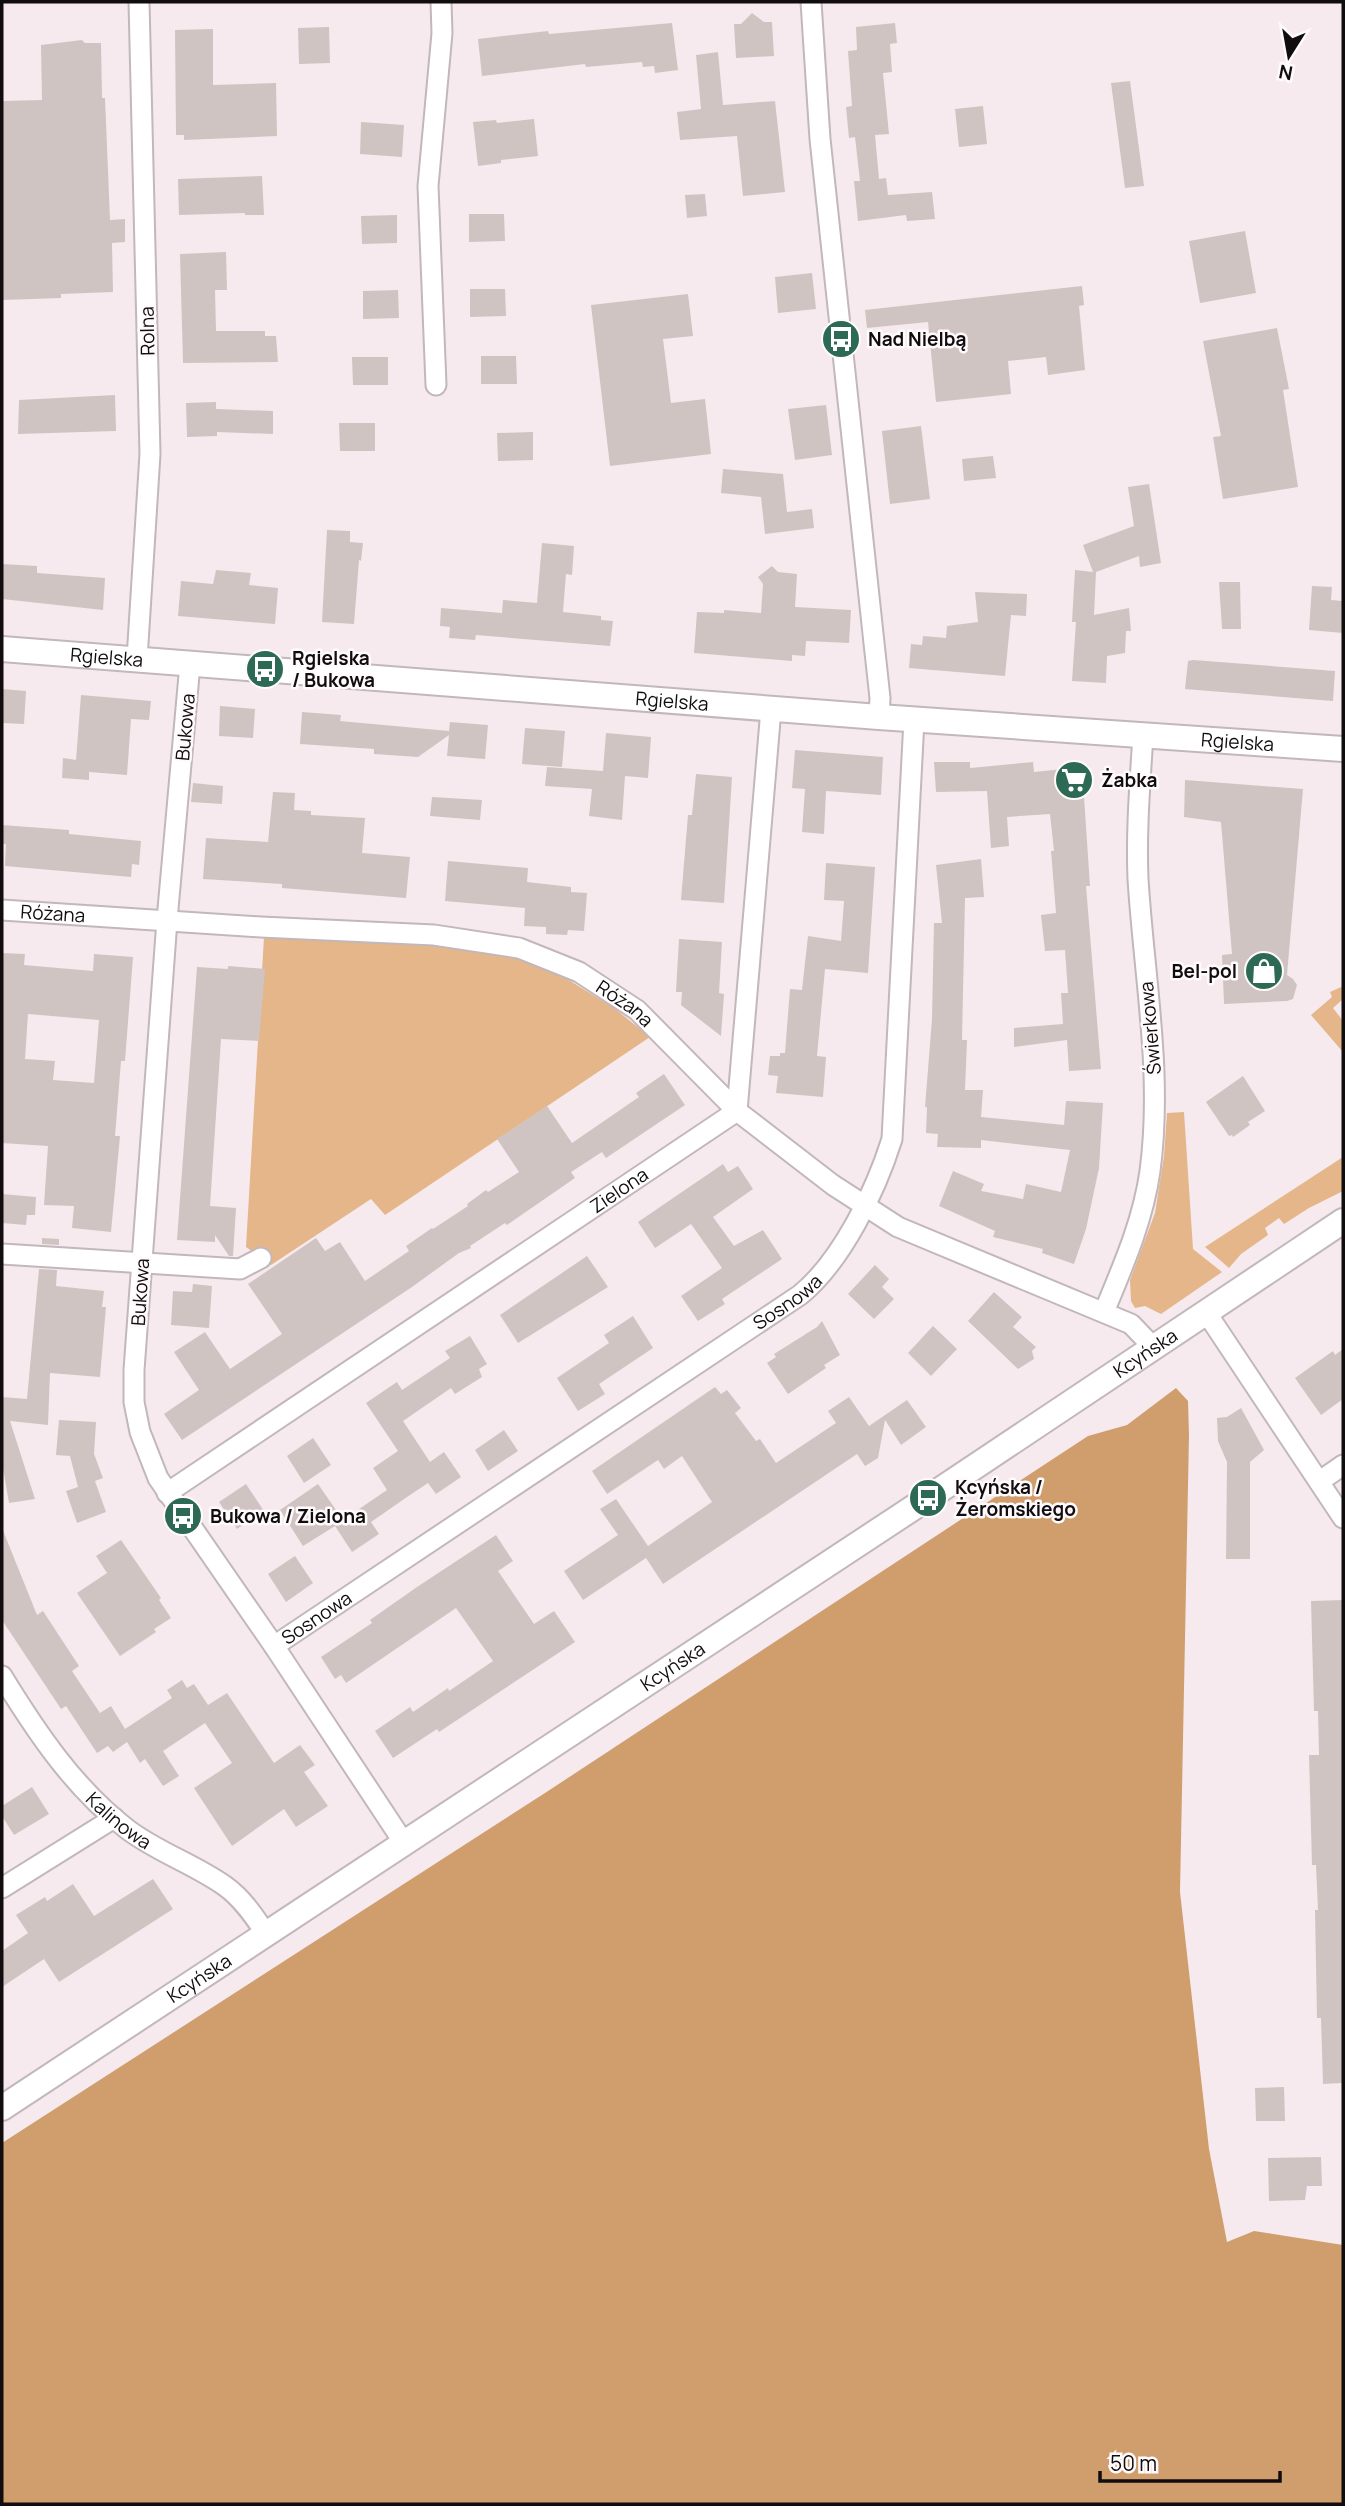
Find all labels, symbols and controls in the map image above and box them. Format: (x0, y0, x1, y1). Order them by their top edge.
north arrow (1254, 21, 1324, 91)
text: N (1277, 59, 1295, 87)
street label: Rolna (134, 306, 160, 356)
bus stop icon: Nad Nielbą (820, 318, 862, 360)
place label: Nad Nielbą (868, 326, 967, 352)
street label: Rgielska (69, 641, 144, 673)
place label: Rgielska / Bukowa (292, 645, 375, 693)
bus stop icon: Rgielska / Bukowa (244, 648, 286, 690)
street label: Rgielska (634, 685, 709, 717)
street label: Bukowa (169, 692, 201, 762)
street label: Rgielska (1200, 726, 1275, 757)
supermarket icon: Żabka (1053, 759, 1095, 801)
place label: Żabka (1101, 767, 1157, 793)
street label: Różana (20, 898, 86, 928)
shop icon: Bel-pol (1243, 950, 1285, 992)
place label: Bel-pol (1171, 958, 1237, 984)
street label: Różana (591, 974, 659, 1032)
street label: Świerkowa (1133, 980, 1167, 1076)
street label: Zielona (585, 1161, 653, 1219)
street label: Bukowa (125, 1257, 155, 1327)
street label: Sosnowa (748, 1269, 828, 1336)
street label: Kcyńska (1108, 1322, 1182, 1384)
place label: Kcyńska / Żeromskiego (955, 1474, 1076, 1522)
bus stop icon: Kcyńska / Żeromskiego (907, 1477, 949, 1519)
bus stop icon: Bukowa / Zielona (162, 1495, 204, 1537)
place label: Bukowa / Zielona (210, 1503, 366, 1529)
street label: Sosnowa (276, 1585, 357, 1651)
street label: Kcyńska (635, 1636, 710, 1697)
street label: Kalinowa (80, 1786, 156, 1855)
street label: Kcyńska (162, 1948, 236, 2009)
scale bar (1100, 2440, 1280, 2484)
text: 50 m (1110, 2449, 1157, 2477)

